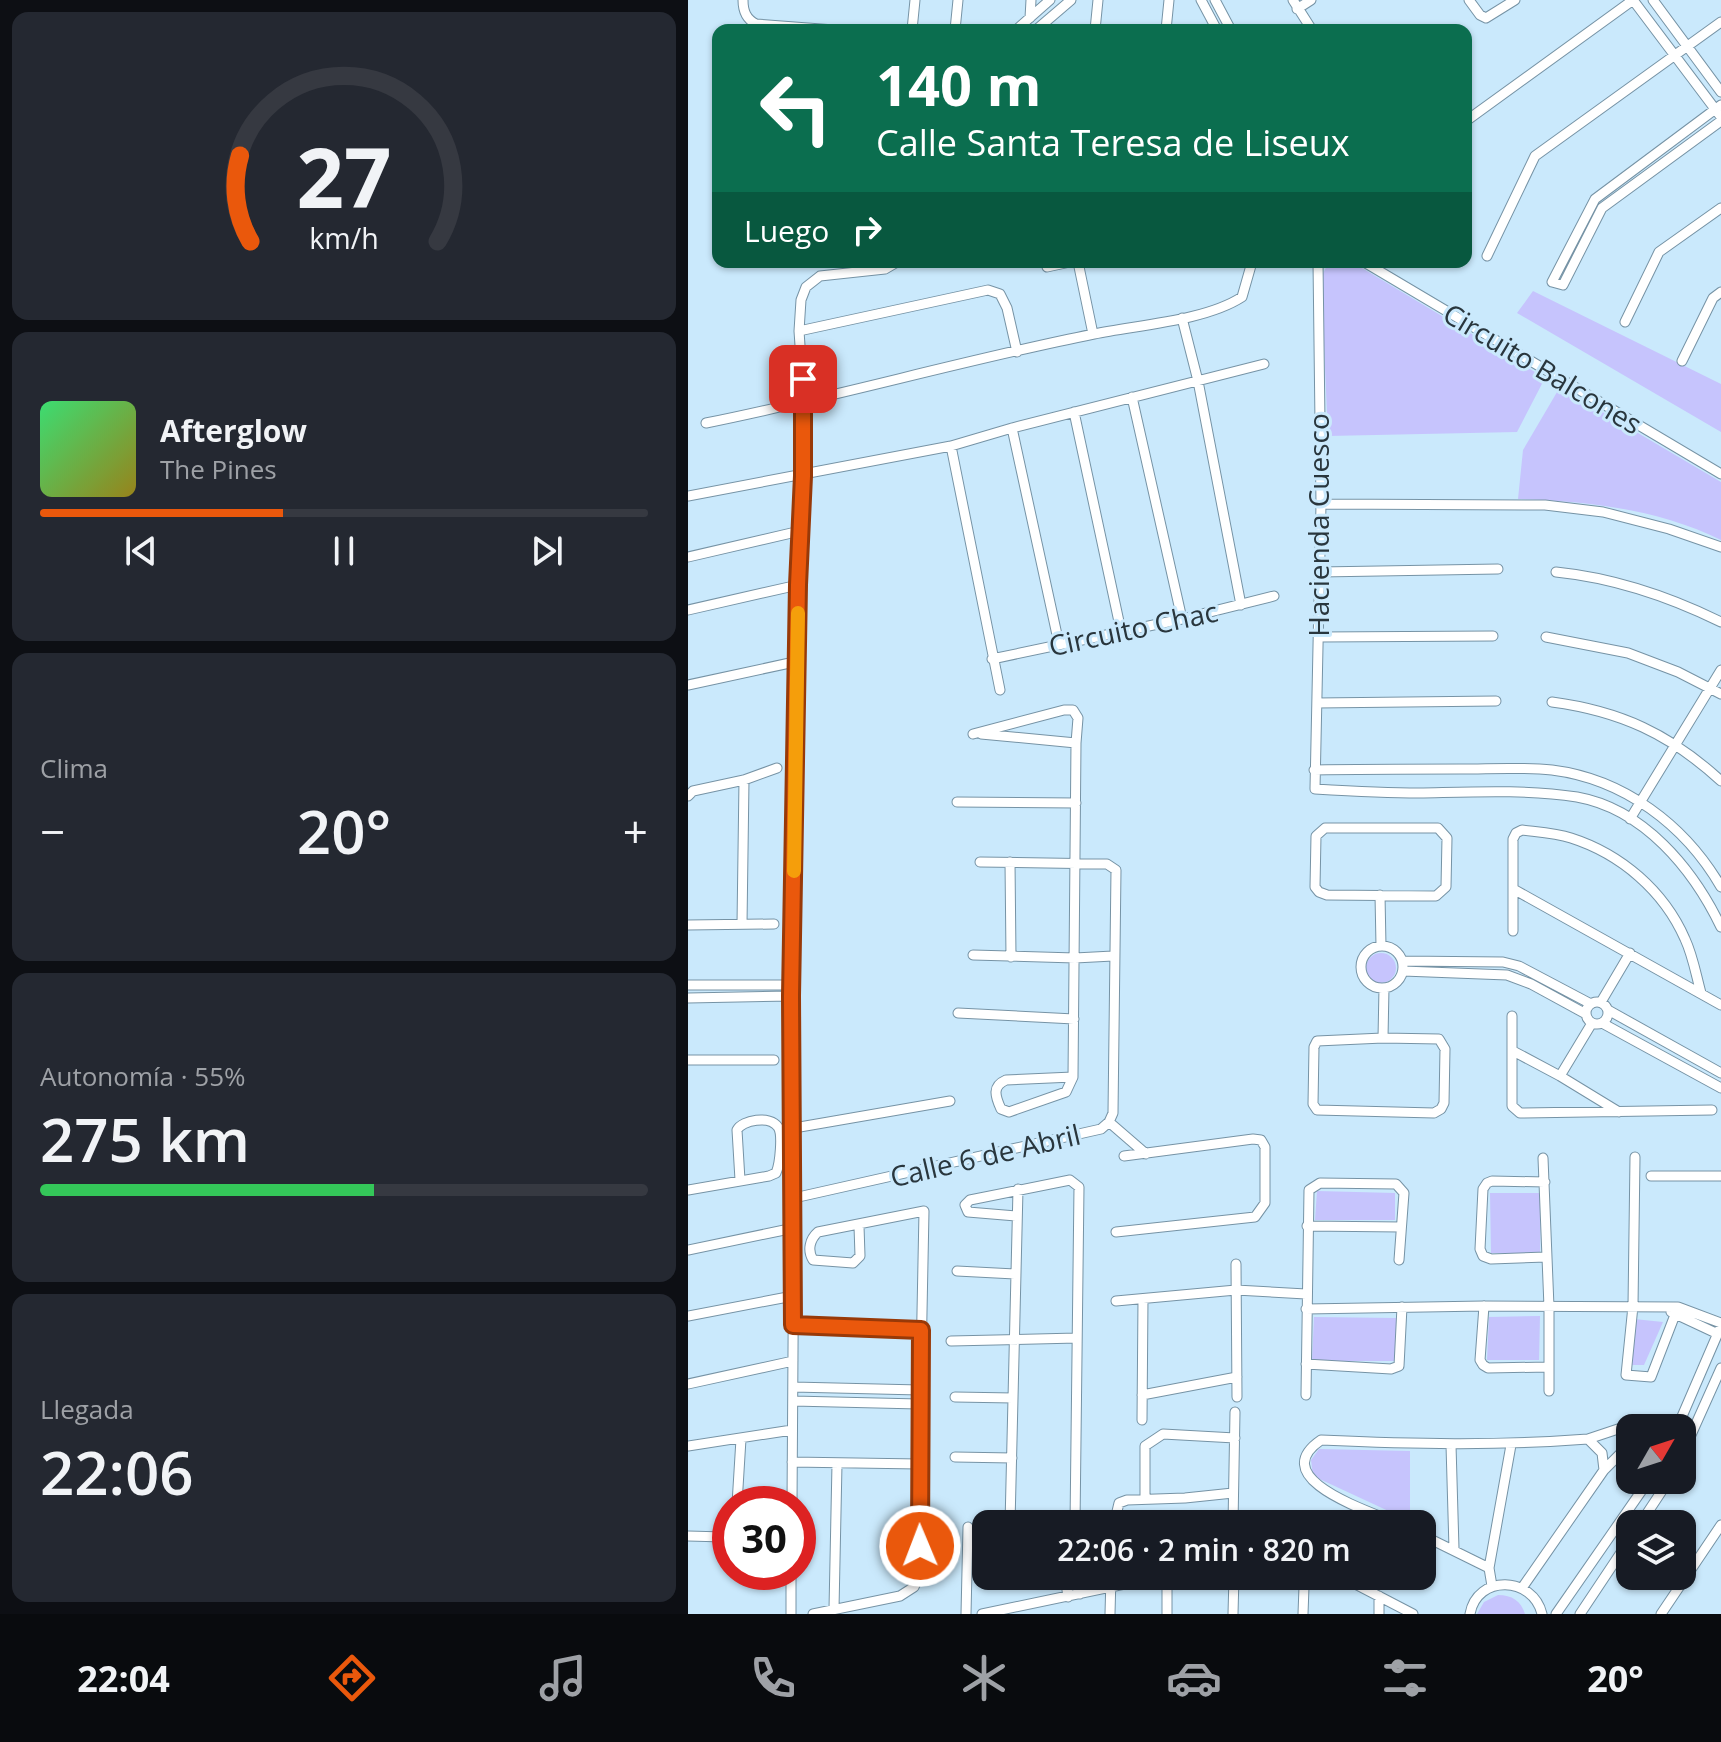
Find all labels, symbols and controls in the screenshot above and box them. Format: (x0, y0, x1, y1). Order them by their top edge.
text: 140 m (876, 46, 1042, 122)
icon: left (744, 56, 848, 160)
text: Calle Santa Teresa de Liseux (876, 118, 1350, 167)
text: 27 (296, 119, 392, 232)
icon: right (845, 208, 889, 252)
text: Luego (744, 210, 829, 251)
text: km/h (309, 218, 379, 257)
street label: Circuito Balcones (1437, 294, 1649, 442)
pin (769, 345, 837, 413)
icon: arrive (781, 357, 825, 401)
text: Afterglow (160, 410, 307, 451)
street label: Hacienda Cuesco (1299, 413, 1337, 637)
text: The Pines (160, 451, 277, 487)
icon: previous (119, 529, 163, 573)
icon: pause (322, 529, 366, 573)
icon: next (525, 529, 569, 573)
street label: Circuito Chac (1045, 592, 1221, 664)
text: Clima (40, 750, 108, 786)
text: 20° (297, 790, 391, 872)
text: − (40, 801, 65, 861)
text: + (623, 801, 648, 861)
text: Autonomía · 55% (40, 1058, 246, 1094)
text: 275 km (40, 1098, 250, 1180)
street label: Calle 6 de Abril (886, 1115, 1084, 1195)
text: Llegada (40, 1391, 134, 1427)
north arrow (1616, 1414, 1696, 1494)
map controls (1616, 1414, 1696, 1590)
text: 22:06 (40, 1431, 194, 1513)
speed limit sign: 30 (712, 1486, 816, 1590)
position arrow (878, 1504, 962, 1588)
button: layers (1616, 1510, 1696, 1590)
text: 22:06 · 2 min · 820 m (1057, 1529, 1351, 1570)
icon: directions (324, 1650, 380, 1706)
icon: music (535, 1650, 591, 1706)
icon: phone (745, 1650, 801, 1706)
icon: climate (956, 1650, 1012, 1706)
icon: car (1166, 1650, 1222, 1706)
icon: filters (1377, 1650, 1433, 1706)
text: 22:04 (77, 1654, 170, 1703)
text: 20° (1587, 1654, 1644, 1703)

